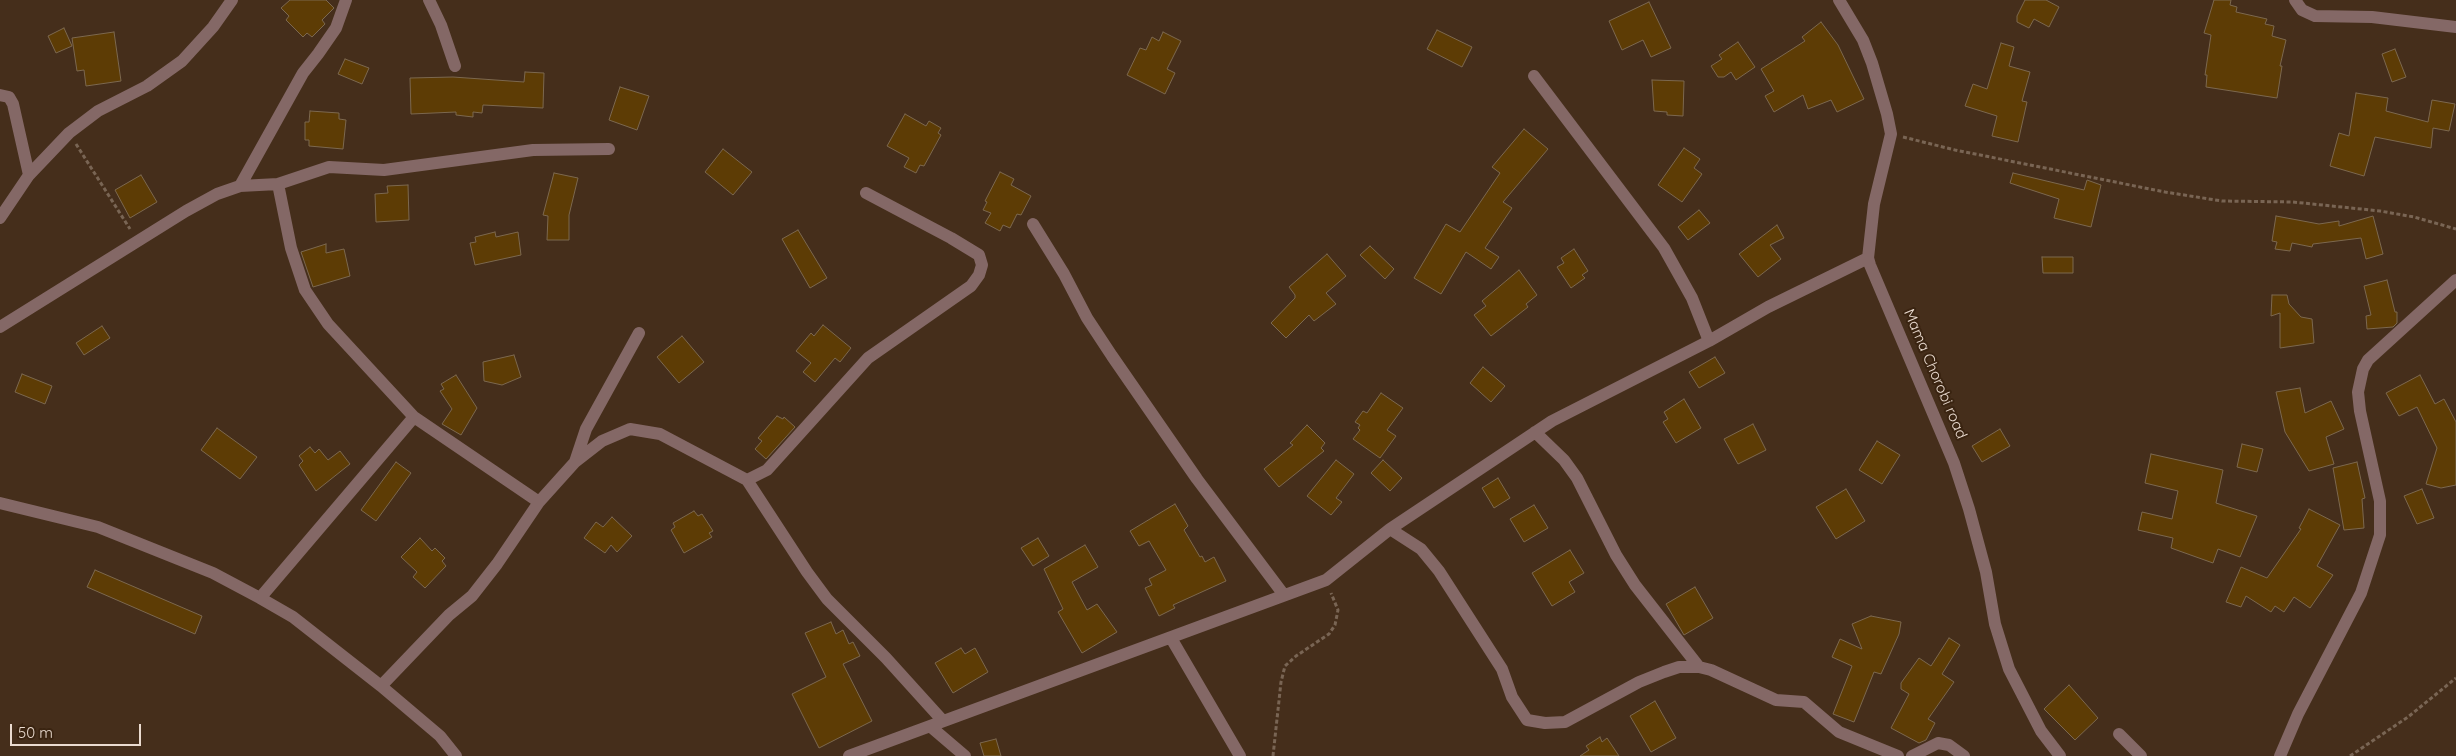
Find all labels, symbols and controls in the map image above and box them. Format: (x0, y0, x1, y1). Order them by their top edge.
street label: Mama Chorobi road (1899, 306, 1971, 442)
scale bar (12, 714, 144, 746)
text: 50 m (18, 723, 53, 742)

